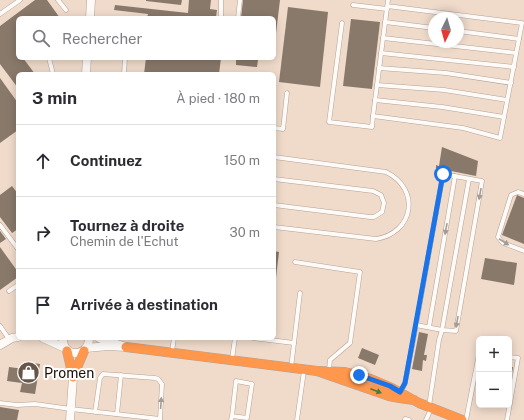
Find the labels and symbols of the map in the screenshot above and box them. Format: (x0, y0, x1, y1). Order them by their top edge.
north arrow (428, 12, 464, 48)
route start (434, 165, 452, 183)
one-way arrow (477, 188, 483, 201)
one-way arrow (443, 223, 449, 235)
one-way arrow (499, 238, 509, 246)
one-way arrow (454, 316, 460, 329)
shop icon: Promen (16, 360, 42, 386)
place label: Promen (44, 365, 94, 381)
route end (350, 366, 368, 384)
one-way arrow (370, 389, 382, 395)
one-way arrow (158, 397, 164, 409)

